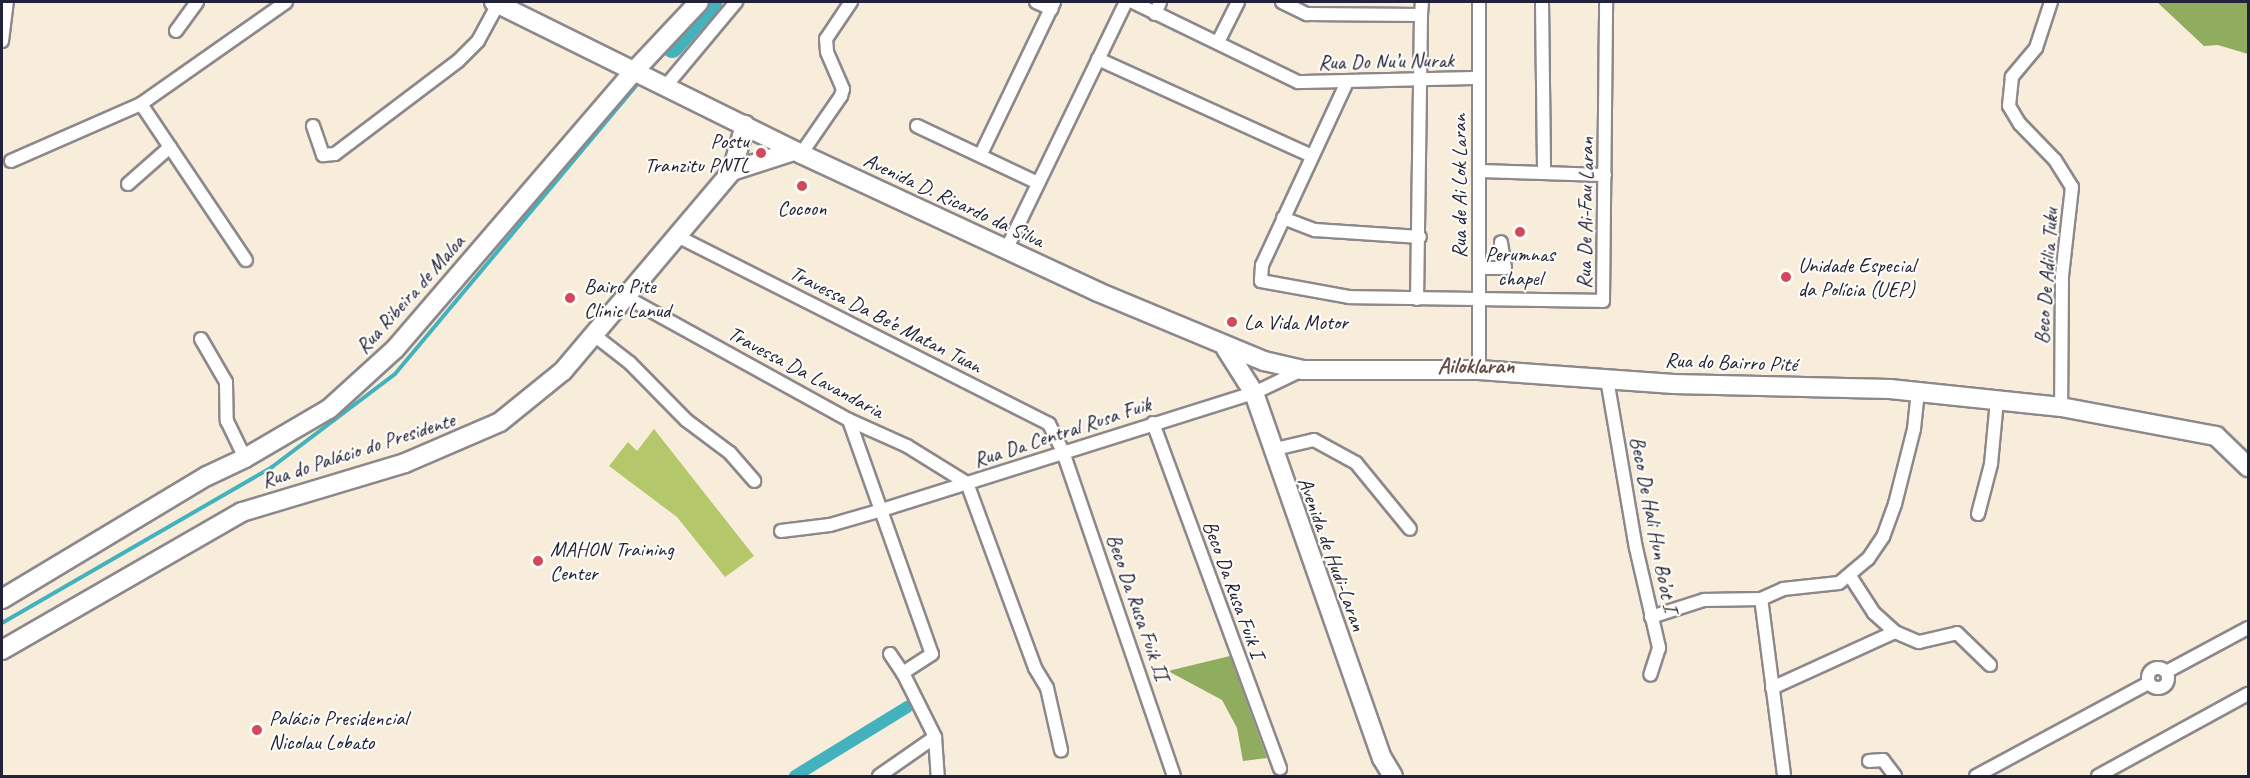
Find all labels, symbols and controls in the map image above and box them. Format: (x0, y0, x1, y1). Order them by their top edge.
street label: Rua Do Nu’u Nurak (1318, 47, 1454, 75)
street label: Rua de Ai Lok Laran (1446, 114, 1472, 258)
place label: Postu Tranzitu PNTL (644, 128, 749, 178)
street label: Rua De Ai-Fau Laran (1571, 137, 1599, 289)
marker: Postu Tranzitu PNTL (754, 146, 768, 160)
street label: Avenida D. Ricardo da Silva (860, 147, 1048, 253)
marker: Cocoon (795, 179, 809, 193)
place label: Cocoon (777, 195, 827, 221)
street label: Beco De Adilia Tuku (2029, 207, 2063, 345)
marker: Perumnas chapel (1513, 225, 1527, 239)
street label: Rua Ribeira de Maloa (349, 229, 471, 359)
place label: Perumnas chapel (1485, 241, 1555, 291)
place label: Unidade Especial da Polícia (UEP) (1798, 252, 1915, 302)
street label: Travessa Da Be’e Matan Tuan (786, 260, 986, 378)
marker: Unidade Especial da Polícia (UEP) (1779, 270, 1793, 284)
place label: Bairo Pite Clinic Lanud (584, 273, 671, 323)
marker: Bairo Pite Clinic Lanud (561, 289, 579, 307)
place label: La Vida Motor (1244, 309, 1348, 335)
marker: La Vida Motor (1225, 315, 1239, 329)
street label: Travessa Da Lavandaria (724, 320, 888, 424)
street label: Rua do Bairro Pité (1665, 347, 1797, 377)
district label: Ailoklaran (1438, 354, 1514, 380)
street label: Rua Da Central Rusa Fuik (971, 392, 1153, 472)
street label: Rua do Palácio do Presidente (258, 407, 458, 493)
street label: Beco De Hali Hun Bo’ot I (1625, 434, 1683, 614)
street label: Avenida de Hudi-Laran (1292, 474, 1372, 634)
street label: Beco Da Rusa Fuik I (1197, 516, 1271, 662)
street label: Beco Da Rusa Fuik II (1101, 530, 1175, 684)
place label: MAHON Training Center (550, 536, 674, 586)
marker: MAHON Training Center (531, 554, 545, 568)
place label: Palácio Presidencial Nicolau Lobato (269, 705, 407, 755)
marker: Palácio Presidencial Nicolau Lobato (250, 723, 264, 737)

